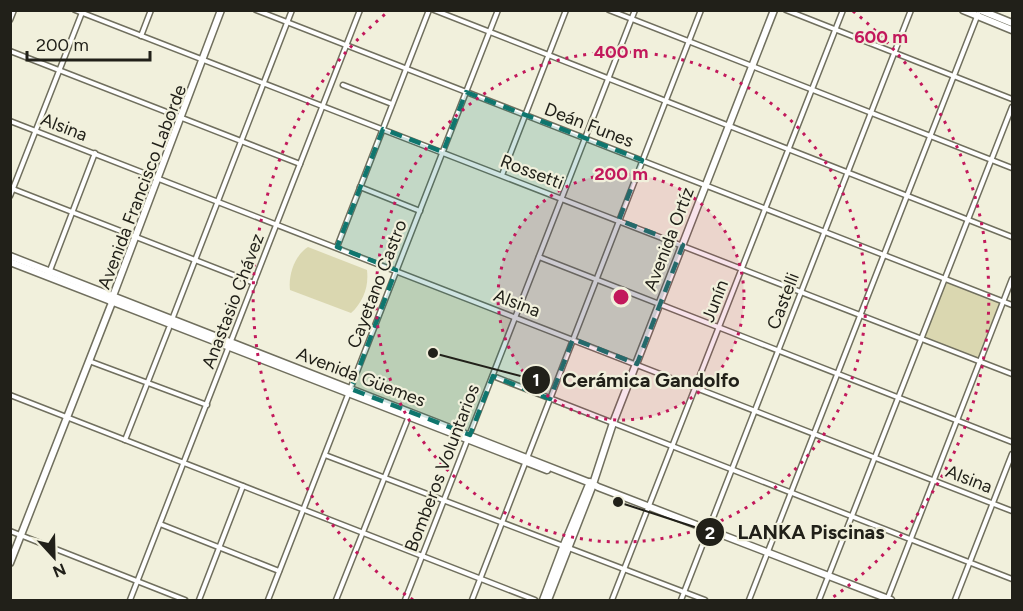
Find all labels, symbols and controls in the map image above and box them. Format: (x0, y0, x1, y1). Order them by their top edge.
scale bar (27, 24, 150, 62)
text: 600 m (854, 26, 908, 48)
text: 200 m (36, 34, 89, 56)
text: 400 m (594, 41, 648, 63)
street label: Avenida Francisco Laborde (93, 82, 191, 292)
street label: Deán Funes (541, 98, 637, 152)
street label: Alsina (38, 108, 90, 146)
street label: Rossetti (497, 150, 567, 194)
text: 200 m (594, 163, 648, 185)
street label: Avenida Ortíz (639, 184, 699, 294)
street label: Cayetano Castro (342, 217, 412, 351)
street label: Anastasio Chávez (197, 230, 269, 372)
street label: Castelli (762, 269, 804, 333)
street label: Junín (697, 277, 733, 325)
street label: Alsina (491, 284, 543, 322)
centre of rings (611, 287, 631, 307)
street label: Avenida Güemes (293, 342, 429, 412)
callout: Cerámica Gandolfo (521, 361, 752, 399)
text: Cerámica Gandolfo (562, 368, 740, 392)
text: 1 (532, 369, 540, 391)
street label: Bomberos Voluntarios (400, 381, 484, 555)
street label: Alsina (943, 460, 995, 498)
callout: LANKA Piscinas (695, 513, 896, 551)
text: LANKA Piscinas (738, 520, 884, 544)
text: 2 (705, 522, 715, 544)
north arrow (24, 527, 84, 587)
text: N (50, 559, 69, 582)

